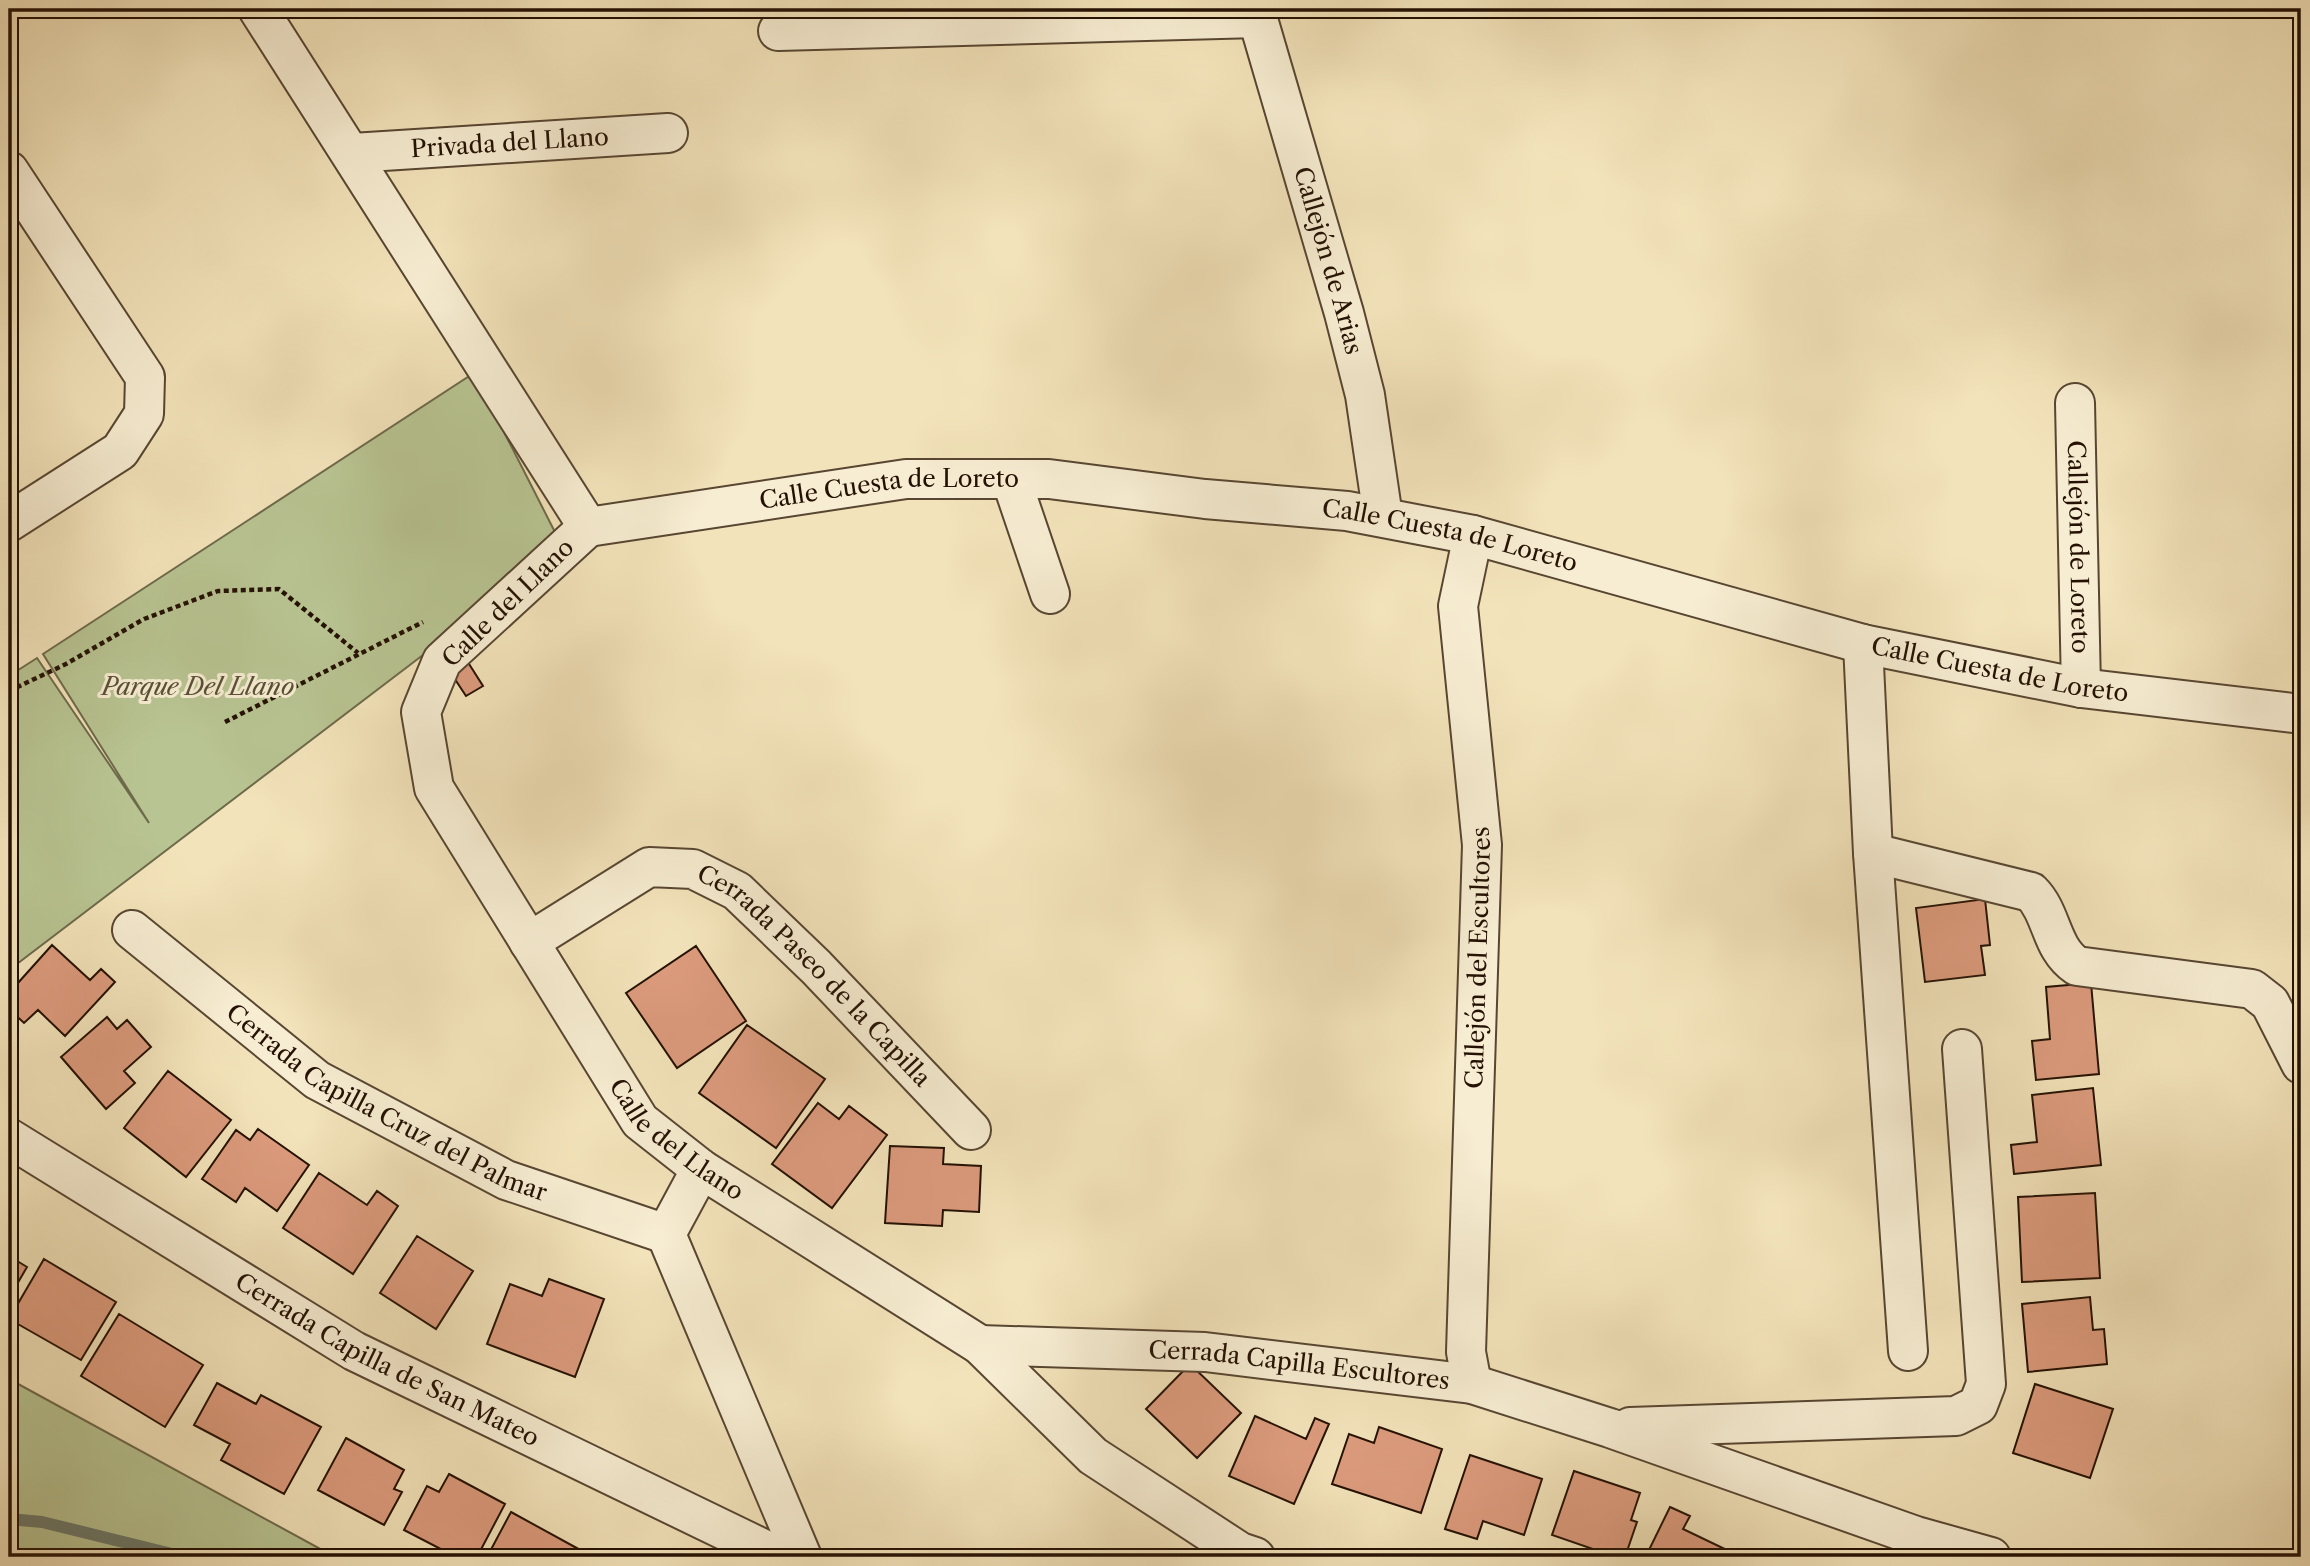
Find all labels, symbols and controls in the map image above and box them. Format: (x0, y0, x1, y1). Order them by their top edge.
street label: Privada del Llano (410, 122, 610, 163)
street label: Callejón de Arias (1288, 163, 1369, 357)
street label: Callejón de Loreto (2062, 440, 2095, 654)
street label: Calle Cuesta de Loreto (757, 464, 1019, 515)
street label: Calle Cuesta de Loreto (1321, 494, 1581, 578)
street label: Calle del Llano (436, 532, 580, 673)
street label: Calle Cuesta de Loreto (1869, 631, 2130, 707)
park label: Parque Del Llano (100, 672, 294, 701)
street label: Callejón del Escultores (1459, 826, 1497, 1089)
street label: Cerrada Paseo de la Capilla (692, 858, 937, 1093)
street label: Cerrada Capilla Cruz del Palmar (221, 997, 551, 1207)
street label: Calle del Llano (603, 1073, 749, 1206)
street label: Cerrada Capilla de San Mateo (230, 1266, 544, 1452)
street label: Cerrada Capilla Escultores (1148, 1335, 1451, 1395)

